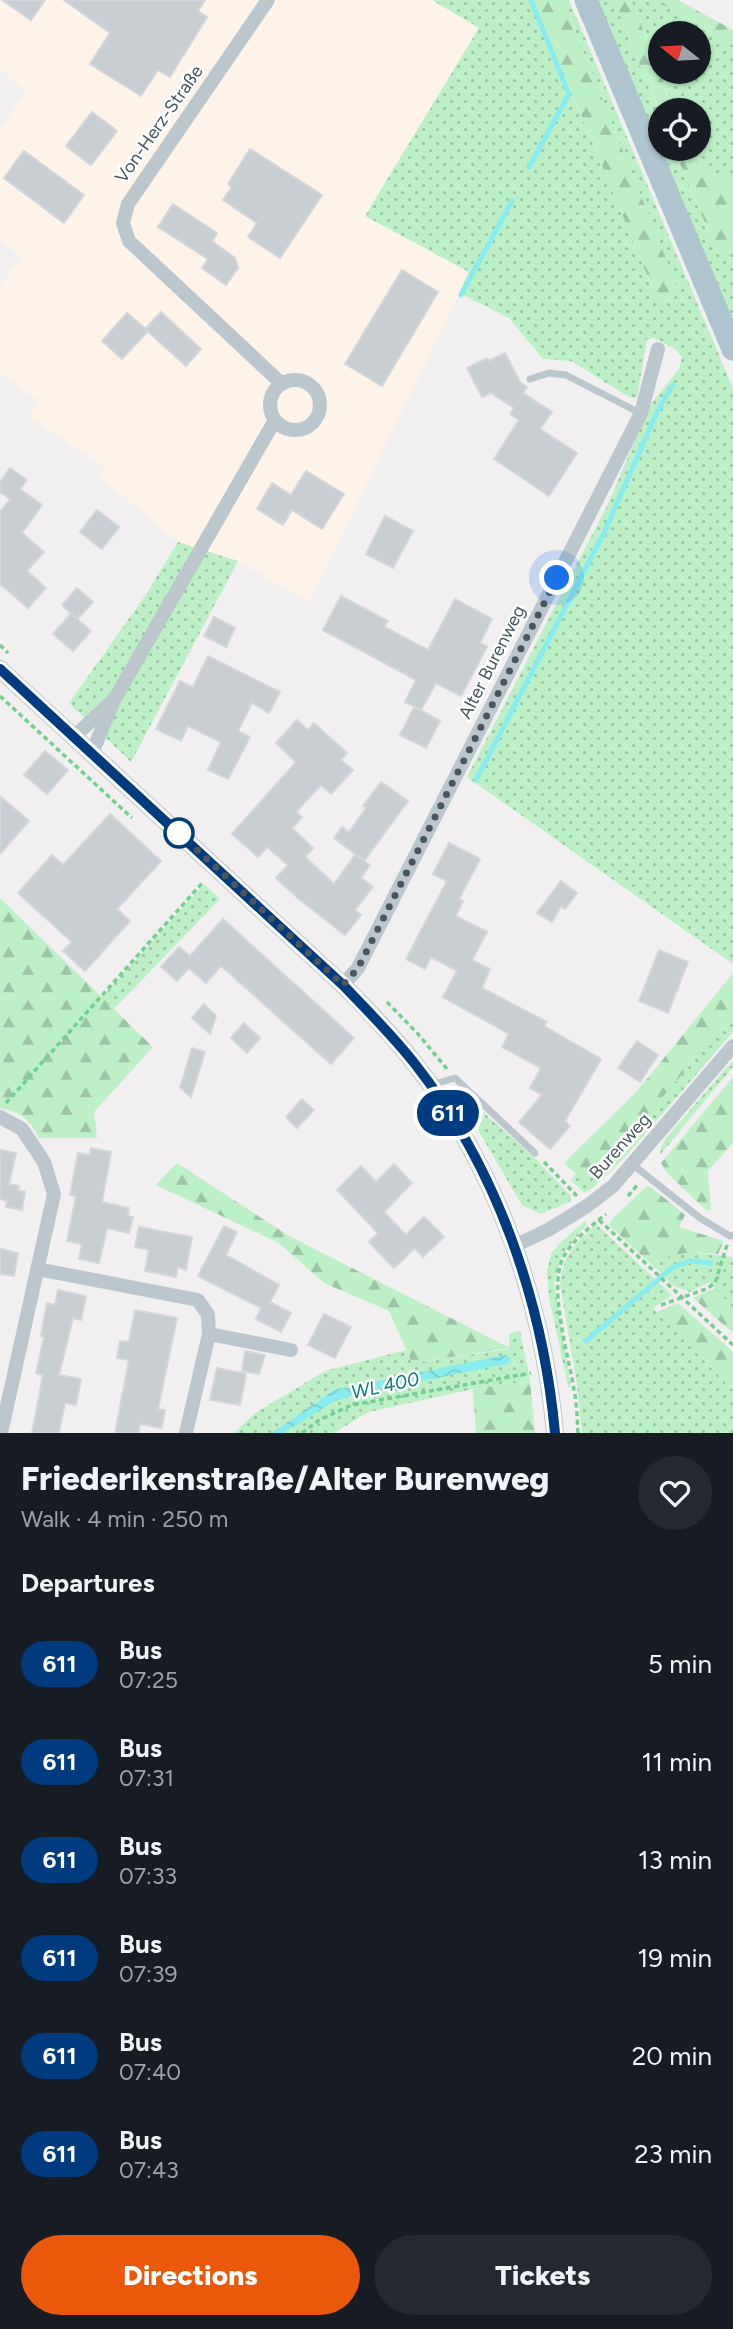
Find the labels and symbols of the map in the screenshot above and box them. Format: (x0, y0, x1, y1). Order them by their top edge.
north arrow (648, 21, 710, 84)
street label: Von-Herz-Straße (110, 61, 208, 187)
your location (539, 560, 574, 595)
street label: Alter Burenweg (454, 602, 530, 722)
unlabelled marker (164, 818, 194, 848)
line badge: 611 (408, 1090, 488, 1136)
street label: Burenweg (585, 1108, 655, 1184)
water label: WL 400 (349, 1367, 421, 1404)

